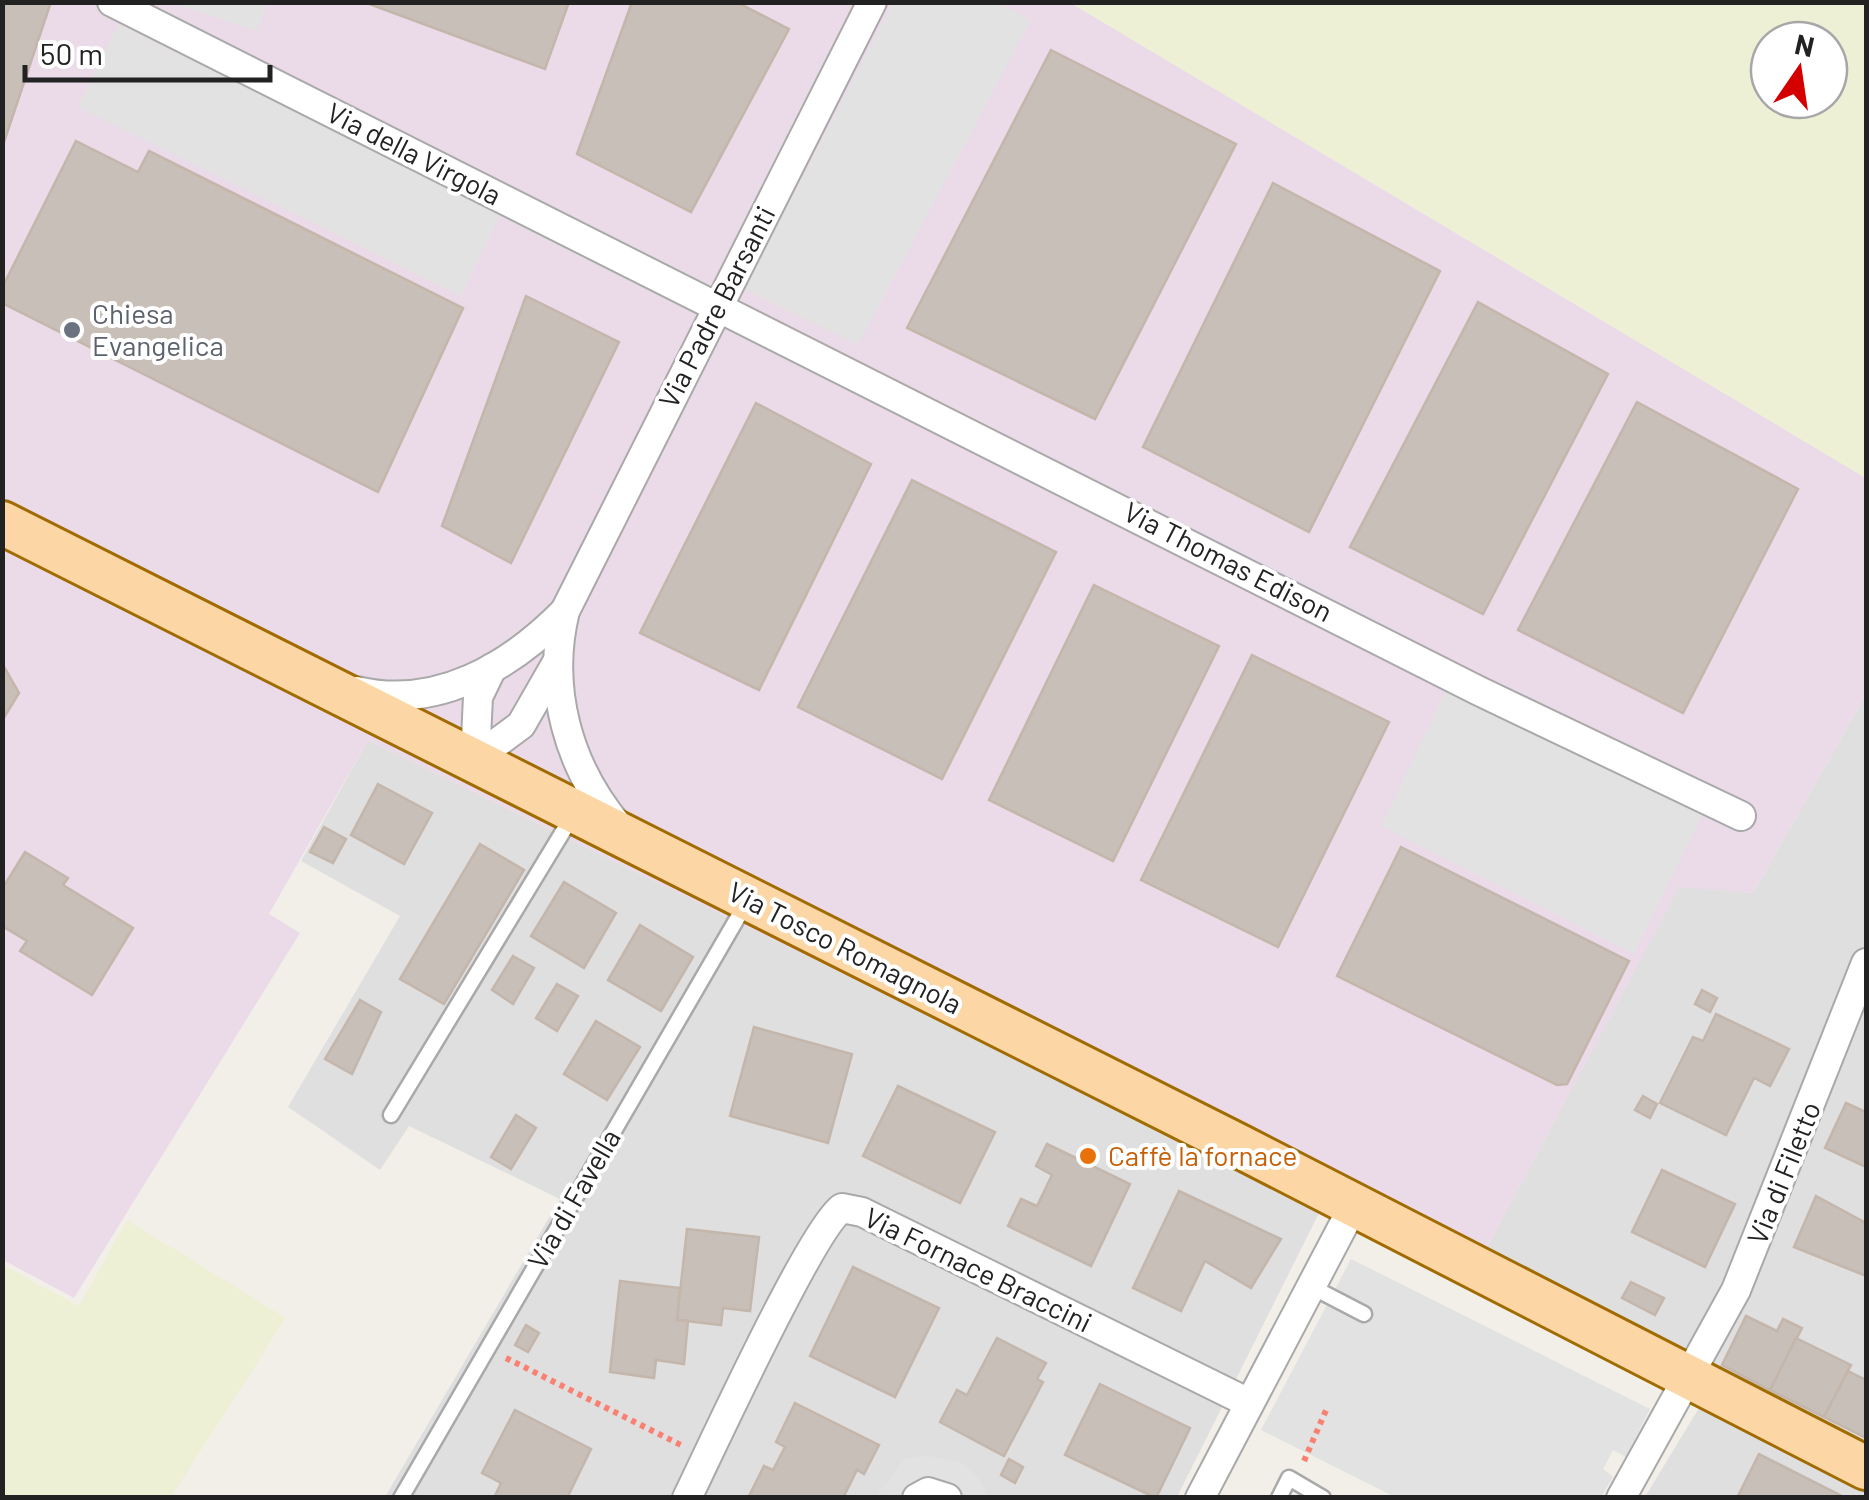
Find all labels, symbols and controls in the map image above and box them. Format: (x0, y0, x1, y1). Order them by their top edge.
scale bar (25, 20, 270, 82)
north arrow (1749, 20, 1849, 120)
text: N (1792, 26, 1818, 63)
text: 50 m (40, 35, 103, 71)
street label: Via della Virgola (322, 95, 507, 212)
street label: Via Padre Barsanti (651, 200, 782, 413)
place label: Chiesa Evangelica (92, 296, 224, 362)
marker: Chiesa Evangelica (61, 319, 83, 341)
street label: Via Thomas Edison (1119, 494, 1338, 628)
street label: Via Tosco Romagnola (723, 874, 968, 1021)
street label: Via di Filetto (1739, 1096, 1827, 1249)
street label: Via di Favella (519, 1123, 627, 1274)
place label: Caffè la fornace (1108, 1138, 1297, 1172)
marker: Caffè la fornace (1077, 1145, 1099, 1167)
street label: Via Fornace Braccini (859, 1199, 1098, 1339)

